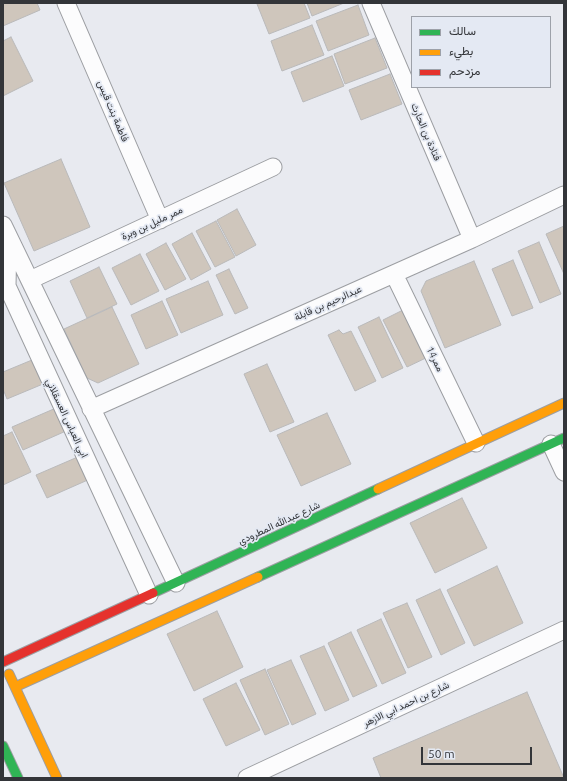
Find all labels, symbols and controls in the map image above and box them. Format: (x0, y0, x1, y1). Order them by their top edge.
legend (411, 16, 551, 88)
text: سالك (449, 24, 476, 37)
text: بطيء (449, 44, 473, 57)
text: مزدحم (449, 64, 480, 77)
street label: فاطمة بنت قيس (95, 79, 131, 143)
street label: فتادة بن الحارث (409, 101, 443, 163)
street label: ممر مليل بن وبرة (119, 204, 185, 242)
street label: عبدالرحيم بن قابلة (293, 283, 363, 323)
street label: ممر14 (424, 345, 446, 373)
street label: ابي العباس العسقلاني (43, 377, 91, 459)
street label: شارع عبدالله المطرودي (236, 499, 322, 547)
street label: شارع بن احمد ابي الازهر (361, 679, 451, 729)
scale bar (423, 739, 534, 765)
text: 50 m (428, 747, 455, 760)

